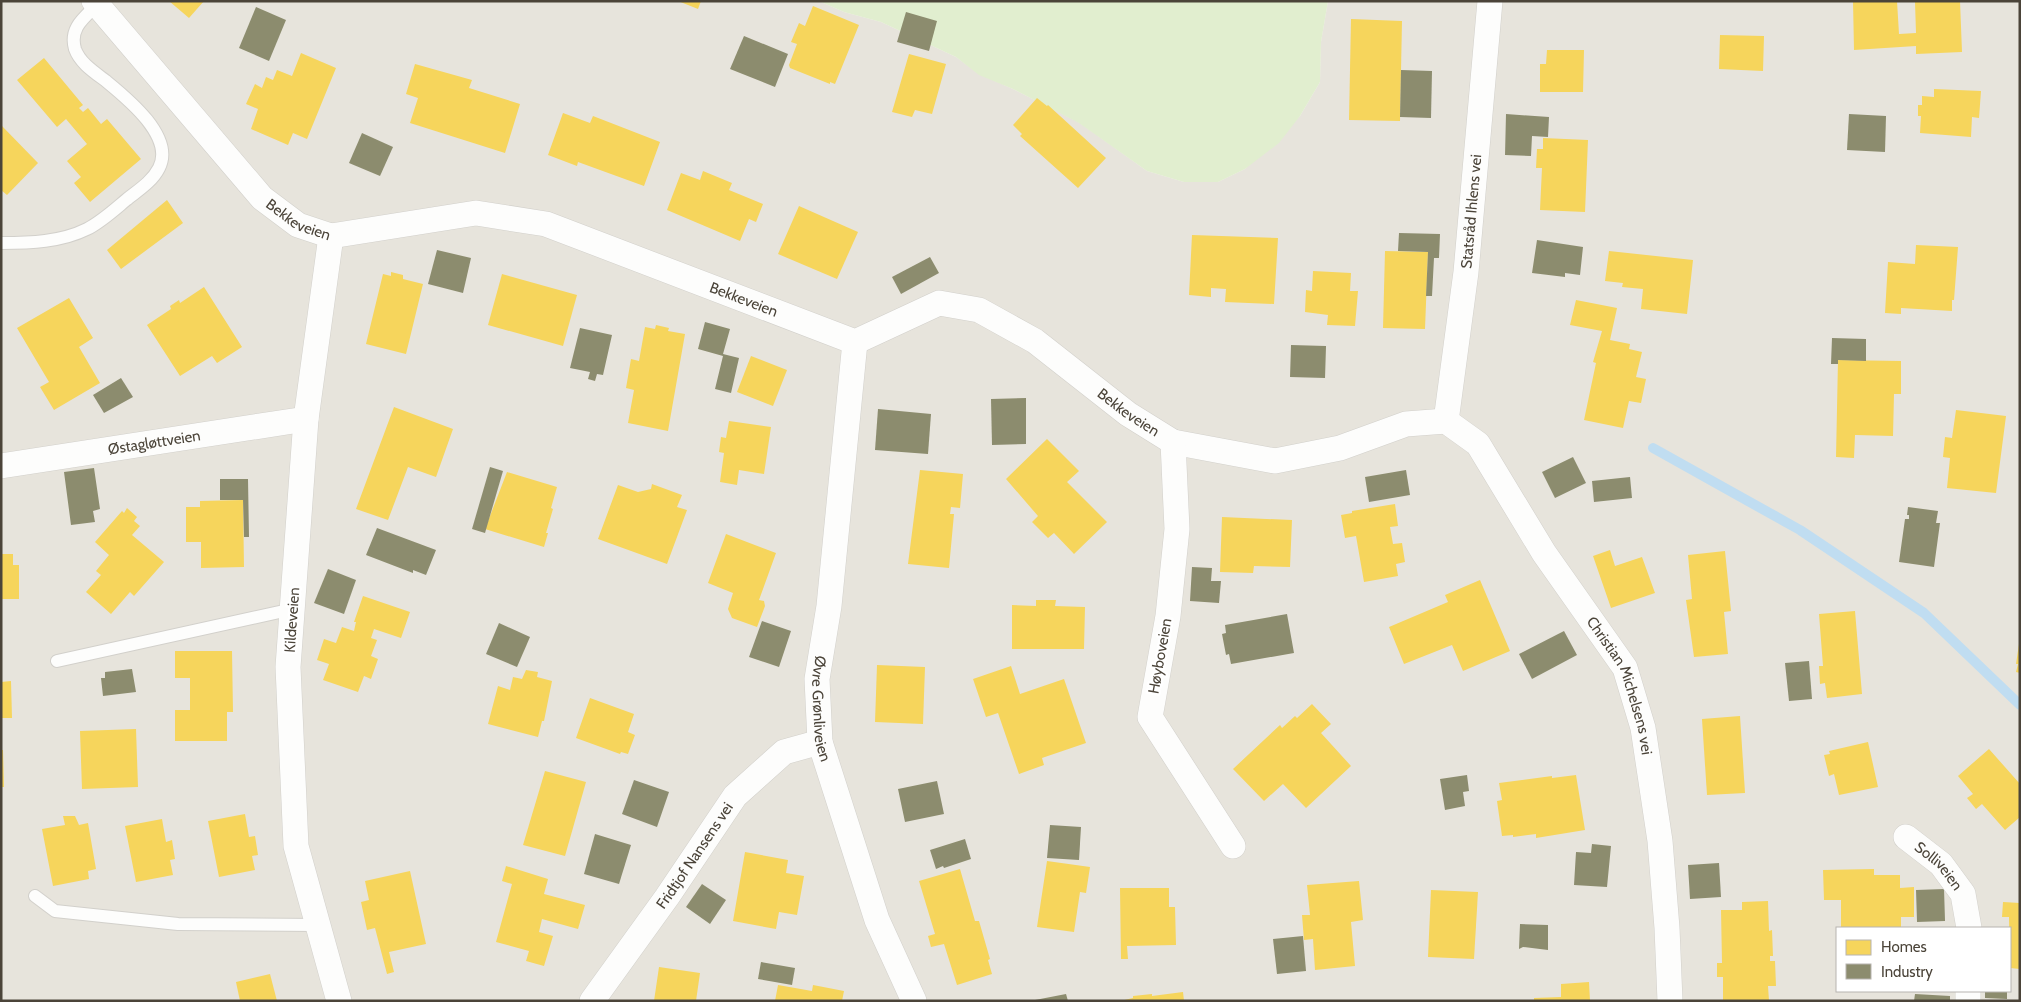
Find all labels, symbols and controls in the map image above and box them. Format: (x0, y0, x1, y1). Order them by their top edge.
street label: Statsråd Ihlens vei (1457, 154, 1485, 269)
street label: Bekkeveien (262, 195, 333, 244)
street label: Bekkeveien (707, 278, 780, 321)
street label: Bekkeveien (1094, 384, 1163, 440)
street label: Østagløttveien (107, 426, 202, 458)
street label: Kildeveien (281, 587, 303, 653)
street label: Christian Michelsens vei (1583, 613, 1656, 756)
street label: Høyboveien (1144, 617, 1176, 695)
street label: Øvre Grønliveien (808, 654, 835, 764)
street label: Fridtjof Nansens vei (652, 799, 737, 912)
street label: Solliveien (1911, 838, 1966, 894)
legend (1836, 927, 2011, 992)
text: Homes (1881, 938, 1927, 956)
text: Industry (1881, 963, 1933, 981)

